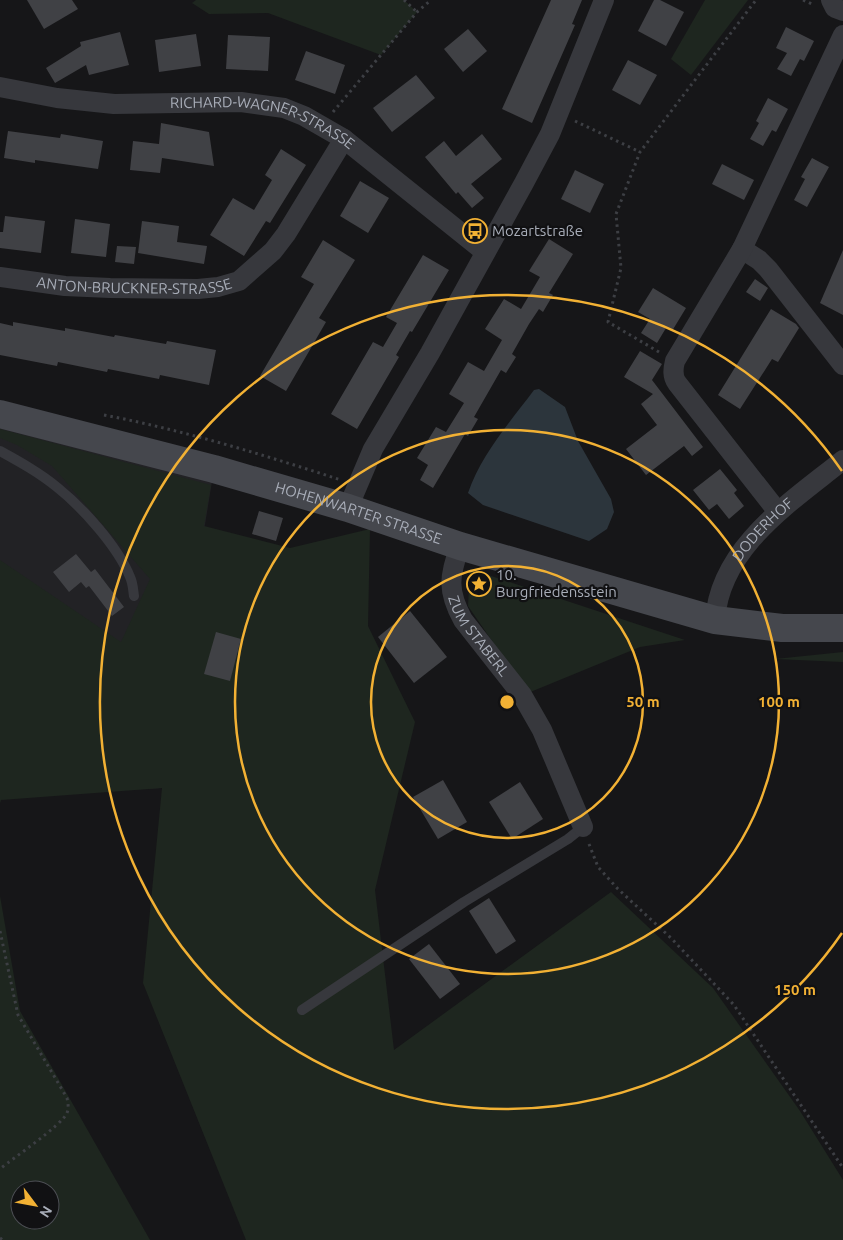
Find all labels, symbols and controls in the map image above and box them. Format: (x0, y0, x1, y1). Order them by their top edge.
street label: RICHARD-WAGNER-STRASSE (170, 93, 358, 152)
bus stop icon: Mozartstraße (462, 218, 488, 244)
place label: Mozartstraße (492, 222, 583, 239)
street label: ANTON-BRUCKNER-STRASSE (36, 273, 234, 297)
street label: HOHENWARTER STRASSE (273, 478, 444, 547)
street label: DODERHOF (729, 494, 796, 564)
place label: 10. Burgfriedensstein (496, 566, 617, 600)
place icon: 10. Burgfriedensstein (466, 571, 492, 597)
street label: ZUM STABERL (445, 593, 513, 680)
centre of rings (498, 693, 516, 711)
text: 50 m (626, 693, 660, 710)
text: 100 m (758, 693, 800, 710)
text: 150 m (774, 981, 816, 998)
north arrow (10, 1180, 60, 1230)
text: N (36, 1203, 56, 1221)

